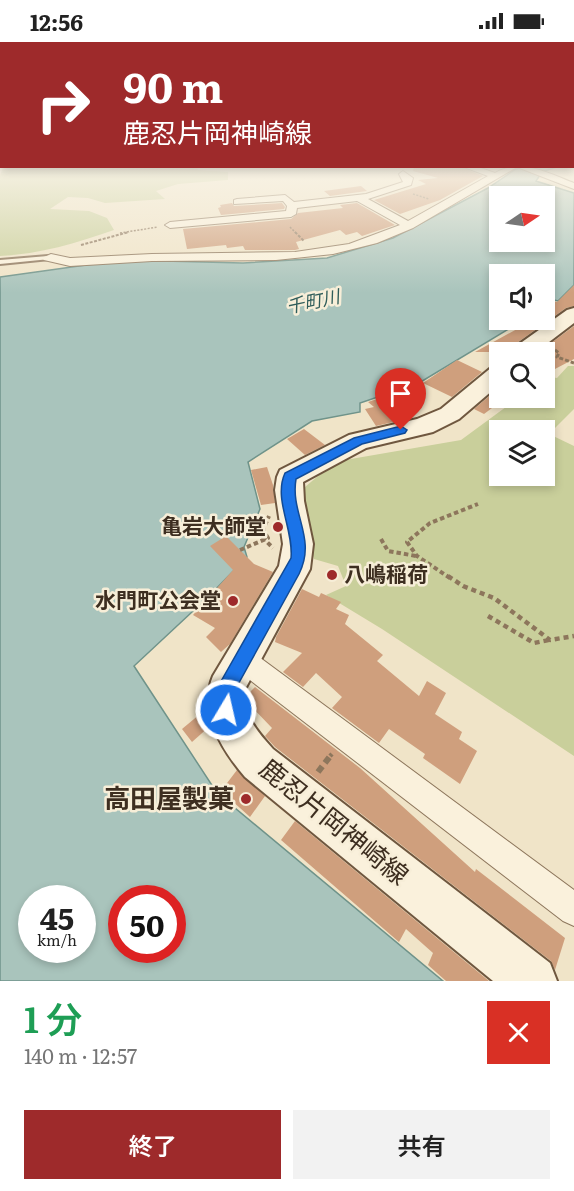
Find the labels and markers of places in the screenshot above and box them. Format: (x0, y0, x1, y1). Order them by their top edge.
pin (375, 368, 426, 430)
place label: 亀岩大師堂 (161, 509, 266, 540)
marker: 亀岩大師堂 (271, 520, 285, 534)
place label: 八嶋稲荷 (344, 557, 428, 588)
marker: 八嶋稲荷 (325, 568, 339, 582)
place label: 水門町公会堂 (95, 583, 221, 614)
marker: 水門町公会堂 (226, 594, 240, 608)
place label: 高田屋製菓 (104, 777, 234, 816)
marker: 高田屋製菓 (239, 792, 253, 806)

